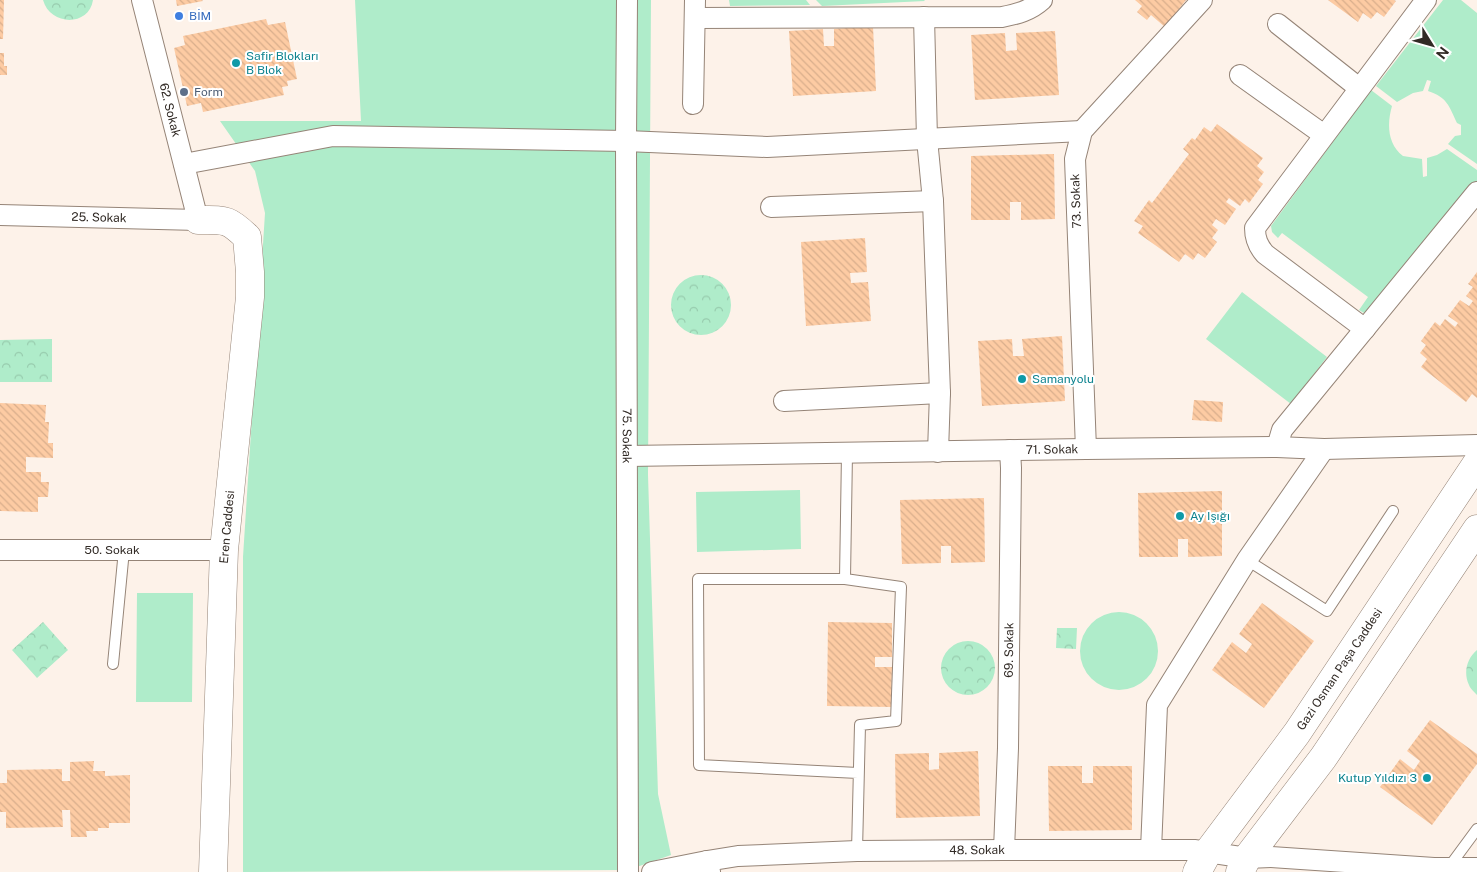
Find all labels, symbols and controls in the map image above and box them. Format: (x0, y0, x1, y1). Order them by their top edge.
place label: BİM (189, 9, 211, 23)
marker: BİM (173, 10, 185, 22)
north arrow (1407, 20, 1457, 70)
text: N (1433, 44, 1452, 62)
place label: Safir Blokları B Blok (246, 49, 319, 77)
marker: Safir Blokları B Blok (230, 57, 242, 69)
street label: 62. Sokak (157, 82, 184, 139)
place label: Form (194, 85, 223, 99)
marker: Form (178, 86, 190, 98)
street label: 73. Sokak (1068, 173, 1084, 229)
street label: 25. Sokak (71, 210, 127, 225)
place label: Samanyolu (1032, 372, 1094, 386)
marker: Samanyolu (1016, 373, 1028, 385)
street label: 75. Sokak (620, 408, 634, 464)
street label: 71. Sokak (1025, 442, 1079, 457)
street label: Eren Caddesi (217, 490, 237, 564)
place label: Ay Işığı (1190, 509, 1230, 523)
marker: Ay Işığı (1174, 510, 1186, 522)
street label: 50. Sokak (84, 543, 140, 557)
street label: Gazi Osman Paşa Caddesi (1294, 606, 1385, 733)
street label: 69. Sokak (1002, 622, 1016, 678)
place label: Kutup Yıldızı 3 (1338, 771, 1417, 785)
marker: Kutup Yıldızı 3 (1421, 772, 1433, 784)
street label: 48. Sokak (949, 843, 1005, 857)

